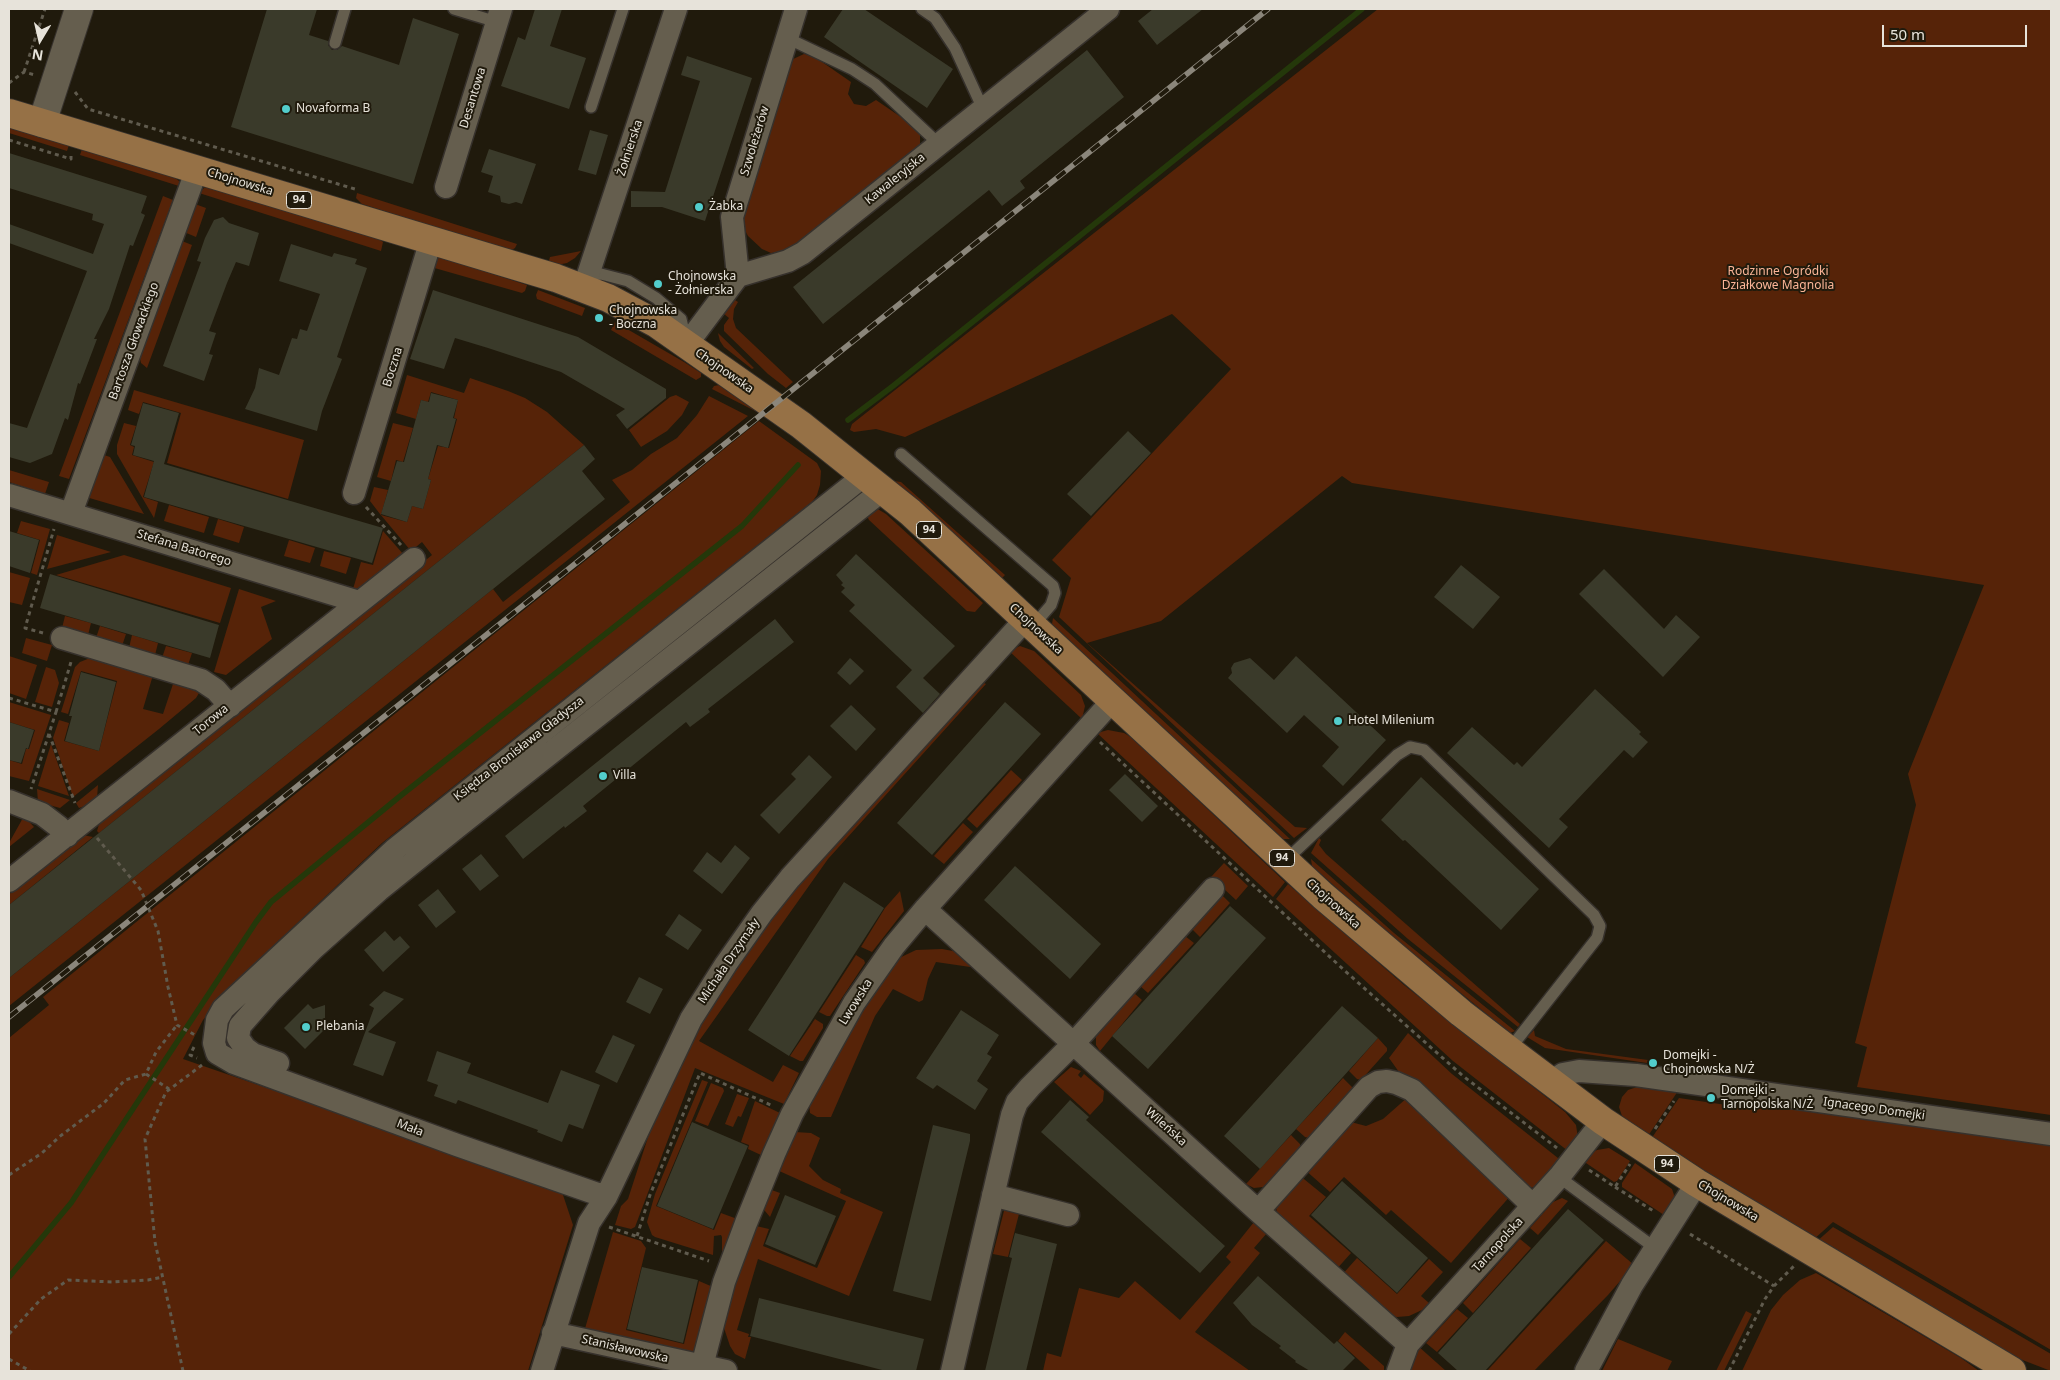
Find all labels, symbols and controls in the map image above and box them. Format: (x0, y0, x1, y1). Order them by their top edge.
north arrow (15, 15, 65, 65)
scale bar (1885, 15, 2030, 47)
text: 50 m (1890, 24, 1925, 44)
text: N (30, 45, 45, 66)
street label: Desantowa (457, 66, 489, 130)
place label: Novaforma B (296, 102, 370, 116)
marker: Novaforma B (280, 103, 292, 115)
street label: Szwoleżerów (738, 104, 772, 178)
street label: Żołnierska (614, 118, 646, 178)
street label: Kawaleryjska (862, 150, 928, 208)
street label: Chojnowska (205, 165, 275, 199)
road number: 94 (286, 192, 312, 208)
place label: Żabka (709, 200, 743, 214)
marker: Żabka (693, 201, 705, 213)
park label: Rodzinne Ogródki Działkowe Magnolia (1722, 265, 1834, 293)
place label: Chojnowska - Żołnierska (668, 270, 736, 298)
marker: Chojnowska - Żołnierska (652, 278, 664, 290)
street label: Bartosza Głowackiego (106, 280, 162, 402)
place label: Chojnowska - Boczna (609, 304, 677, 332)
marker: Chojnowska - Boczna (593, 312, 605, 324)
street label: Boczna (380, 345, 406, 389)
street label: Chojnowska (692, 346, 756, 396)
road number: 94 (916, 522, 942, 538)
street label: Stefana Batorego (135, 527, 233, 569)
street label: Chojnowska (1006, 601, 1066, 657)
street label: Księdza Bronisława Gładysza (451, 694, 587, 804)
street label: Torowa (191, 702, 231, 738)
place label: Hotel Milenium (1348, 714, 1434, 728)
marker: Hotel Milenium (1332, 715, 1344, 727)
place label: Villa (613, 769, 636, 783)
marker: Villa (597, 770, 609, 782)
road number: 94 (1270, 850, 1294, 866)
street label: Chojnowska (1303, 876, 1363, 932)
street label: Michała Drzymały (695, 916, 763, 1006)
street label: Lwowska (836, 977, 876, 1027)
place label: Plebania (316, 1020, 364, 1034)
marker: Plebania (300, 1021, 312, 1033)
place label: Domejki - Chojnowska N/Ż (1663, 1049, 1755, 1077)
marker: Domejki - Chojnowska N/Ż (1647, 1057, 1659, 1069)
place label: Domejki - Tarnopolska N/Ż (1721, 1084, 1813, 1112)
marker: Domejki - Tarnopolska N/Ż (1705, 1092, 1717, 1104)
street label: Ignacego Domejki (1822, 1095, 1926, 1123)
street label: Wileńska (1142, 1105, 1190, 1149)
street label: Mała (395, 1116, 425, 1140)
road number: 94 (1654, 1156, 1680, 1172)
street label: Chojnowska (1695, 1177, 1761, 1225)
street label: Tarnopolska (1470, 1215, 1526, 1275)
street label: Stanisławowska (580, 1332, 670, 1366)

